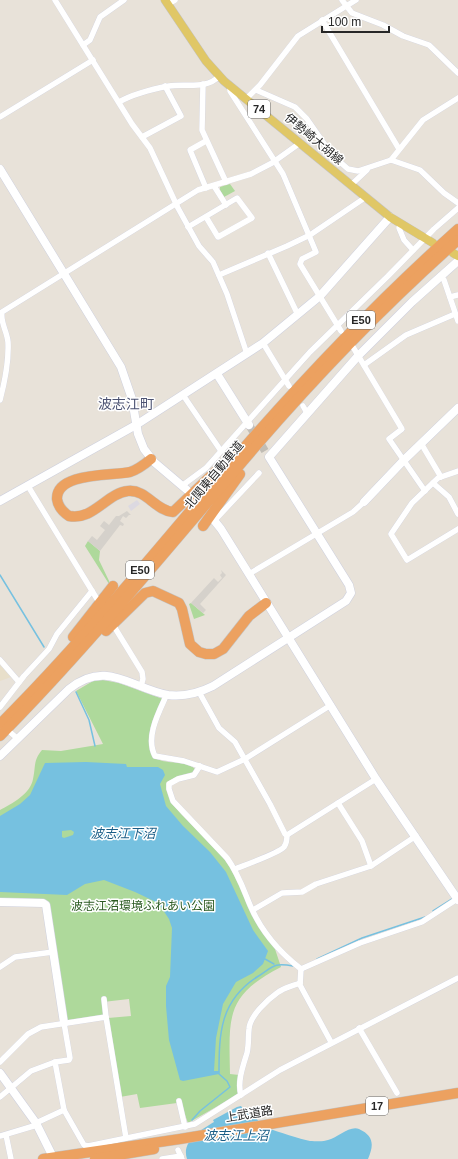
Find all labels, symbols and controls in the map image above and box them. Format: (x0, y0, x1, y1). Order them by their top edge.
scale bar (322, 8, 389, 34)
text: 100 m (328, 15, 361, 29)
road number: 74 (248, 100, 270, 118)
street label: 伊勢崎大胡線 (282, 110, 346, 168)
road number: E50 (347, 311, 375, 329)
district label: 波志江町 (98, 396, 154, 412)
street label: 北関東自動車道 (182, 438, 246, 512)
road number: E50 (126, 561, 154, 579)
water label: 波志江下沼 (90, 826, 157, 841)
park label: 波志江沼環境ふれあい公園 (71, 899, 215, 913)
road number: 17 (366, 1097, 388, 1115)
street label: 上武道路 (224, 1103, 274, 1125)
water label: 波志江上沼 (203, 1128, 270, 1143)

